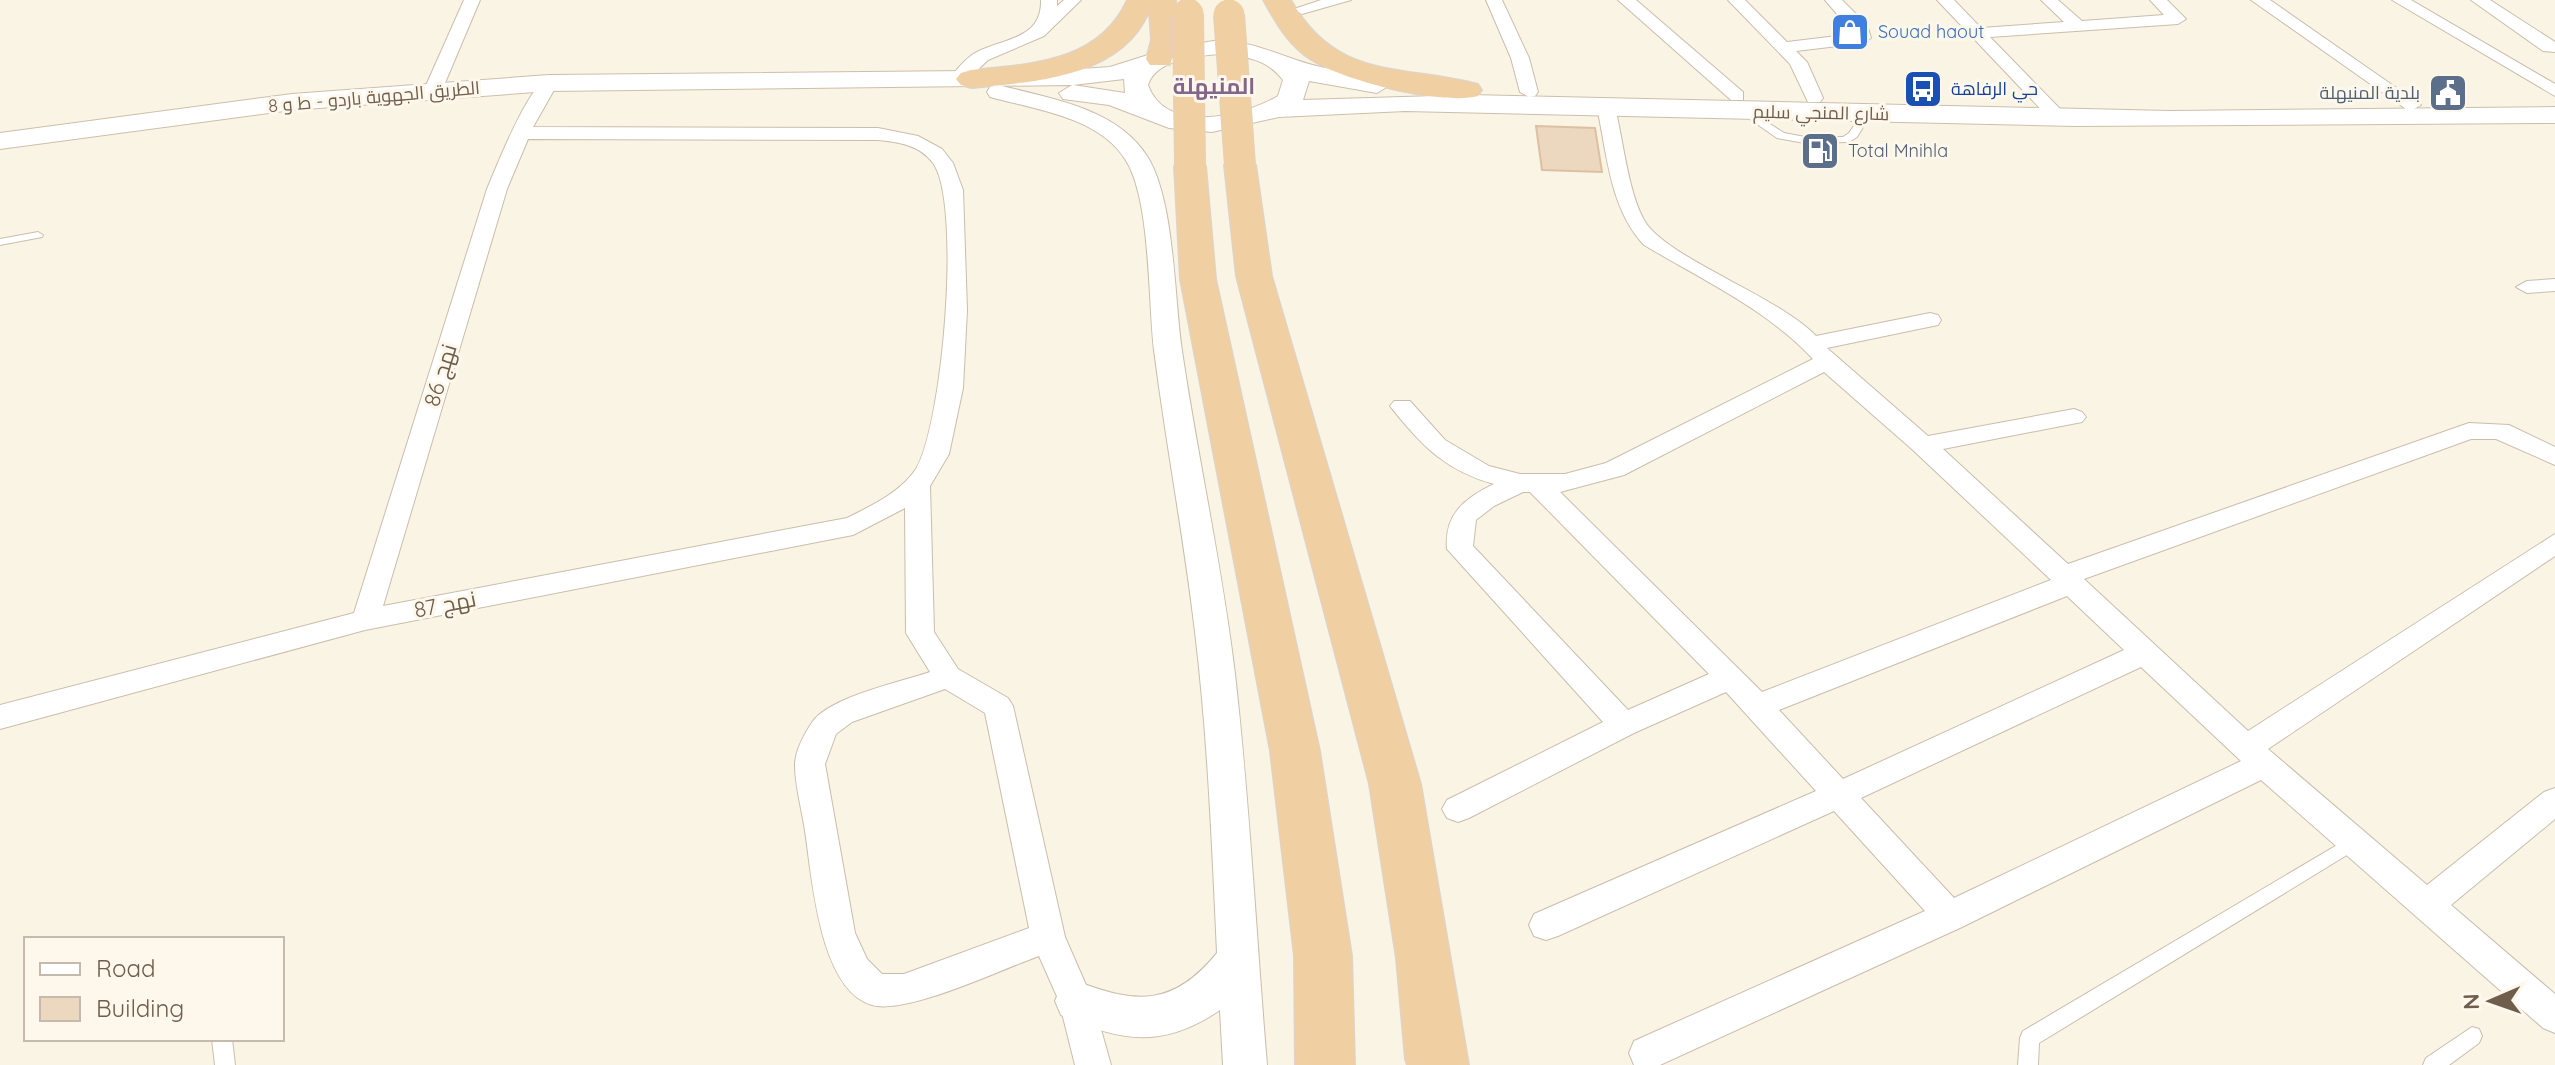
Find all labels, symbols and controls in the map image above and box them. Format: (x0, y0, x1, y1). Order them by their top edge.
shop icon: Souad haout (1829, 11, 1871, 53)
place label: Souad haout (1878, 20, 1984, 43)
bus stop icon: حي الرفاهة (1902, 68, 1944, 110)
district label: المنيهلة (1173, 72, 1255, 100)
public building icon: بلدية المنيهلة (2427, 72, 2469, 114)
street label: الطريق الجهوية باردو - ط و 8 (267, 76, 481, 118)
place label: حي الرفاهة (1951, 77, 2038, 103)
place label: بلدية المنيهلة (2320, 81, 2420, 104)
street label: شارع المنجي سليم (1753, 100, 1889, 128)
fuel station icon: Total Mnihla (1799, 130, 1841, 172)
place label: Total Mnihla (1848, 139, 1948, 162)
street label: نهج 86 (417, 340, 464, 410)
street label: نهج 87 (412, 584, 479, 625)
legend (24, 937, 284, 1041)
text: Road (96, 953, 156, 983)
north arrow (2451, 961, 2531, 1041)
text: Building (96, 993, 184, 1023)
text: N (2457, 993, 2485, 1010)

